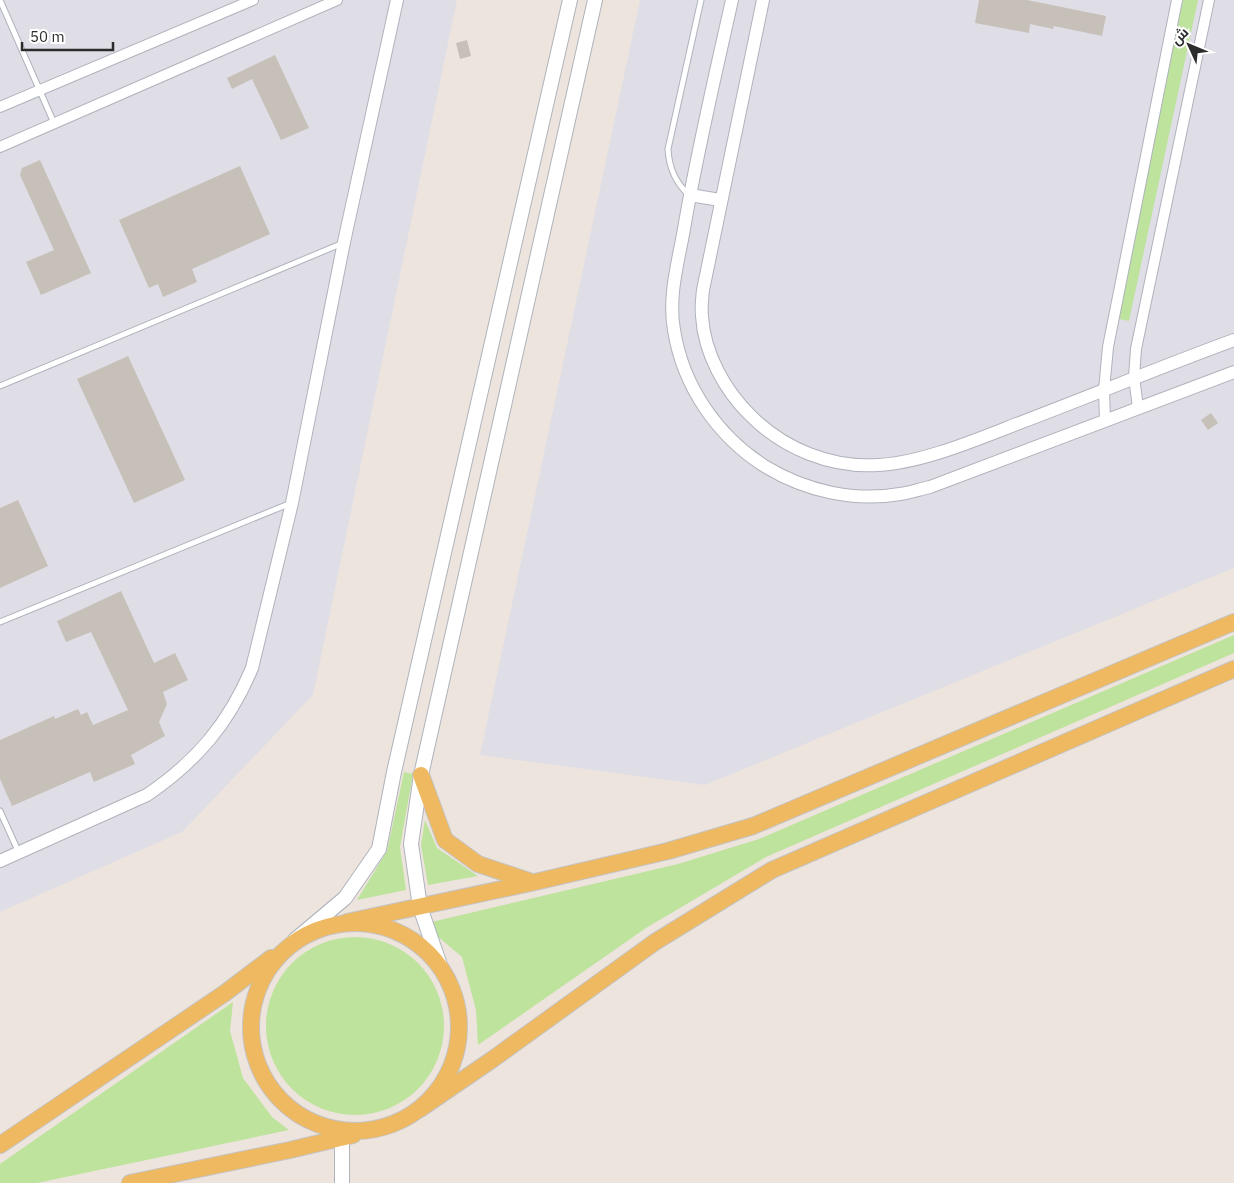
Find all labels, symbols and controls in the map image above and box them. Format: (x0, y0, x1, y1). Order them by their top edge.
scale bar (22, 20, 114, 52)
north arrow (1164, 20, 1214, 70)
text: ش (1167, 23, 1192, 49)
text: 50 m (30, 27, 65, 46)

